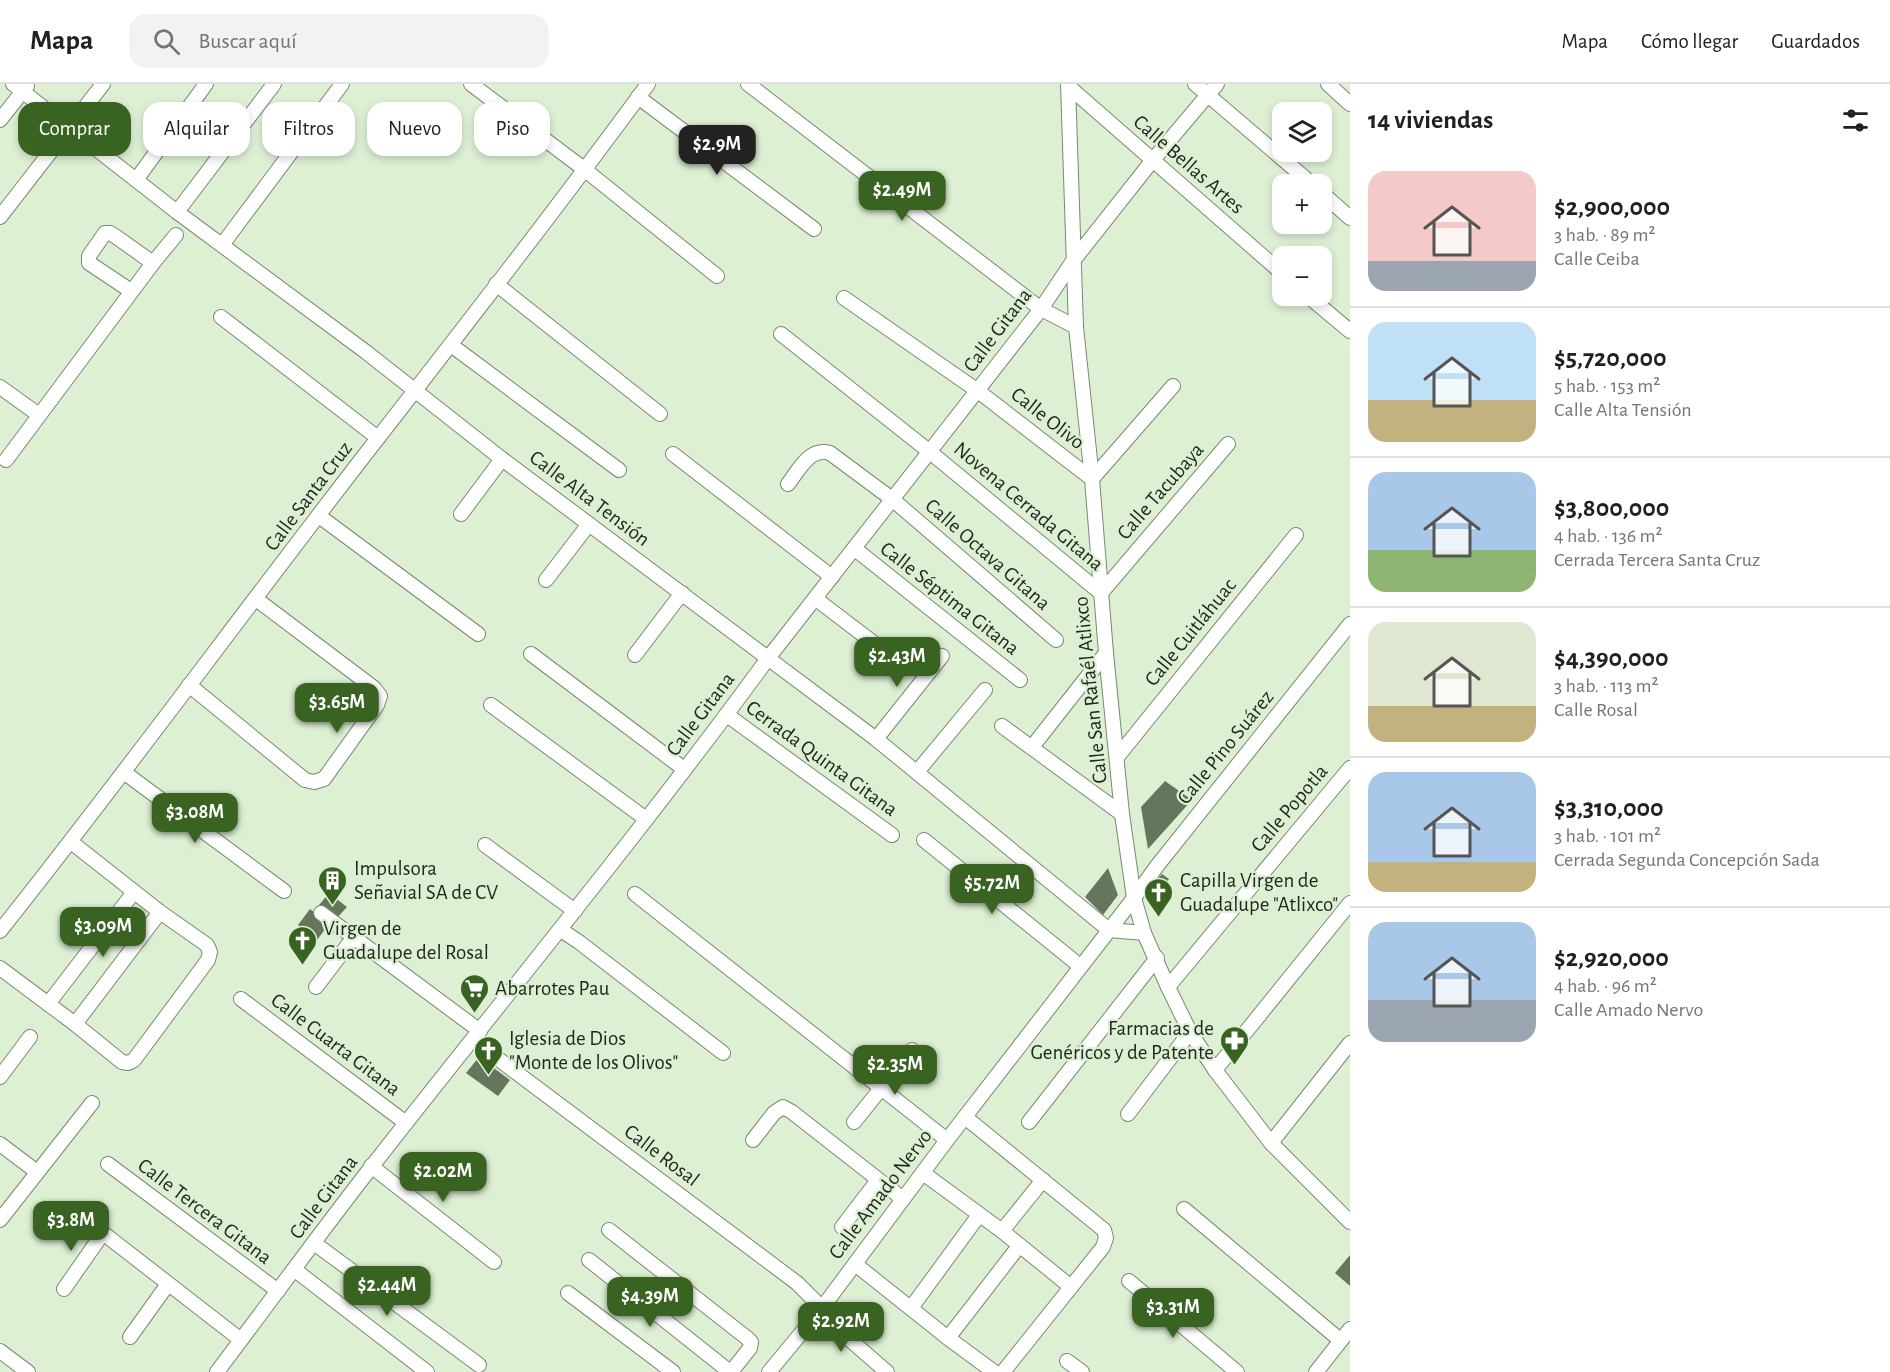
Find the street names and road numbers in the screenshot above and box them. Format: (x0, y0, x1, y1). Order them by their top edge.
street label: Calle Bellas Artes (1129, 111, 1248, 218)
street label: Calle Gitana (959, 284, 1036, 376)
street label: Calle Olivo (1007, 383, 1088, 453)
street label: Calle Santa Cruz (261, 438, 356, 555)
street label: Novena Cerrada Gitana (950, 438, 1108, 575)
street label: Calle Tacubaya (1113, 439, 1208, 544)
street label: Calle Alta Tensión (526, 447, 654, 550)
street label: Calle Octava Gitana (921, 495, 1054, 614)
street label: Calle Séptima Gitana (876, 538, 1023, 659)
street label: Calle Cuitláhuac (1141, 575, 1240, 690)
street label: Calle San Rafaél Atlixco (1070, 595, 1111, 785)
street label: Calle Gitana (662, 668, 739, 760)
street label: Calle Pino Suárez (1173, 686, 1278, 808)
street label: Cerrada Quinta Gitana (742, 697, 902, 820)
street label: Calle Popotla (1247, 760, 1332, 856)
street label: Calle Cuarta Gitana (267, 989, 405, 1100)
street label: Calle Rosal (620, 1121, 703, 1190)
street label: Calle Amado Nervo (825, 1125, 936, 1263)
street label: Calle Gitana (285, 1151, 362, 1243)
street label: Calle Tercera Gitana (134, 1154, 276, 1269)

